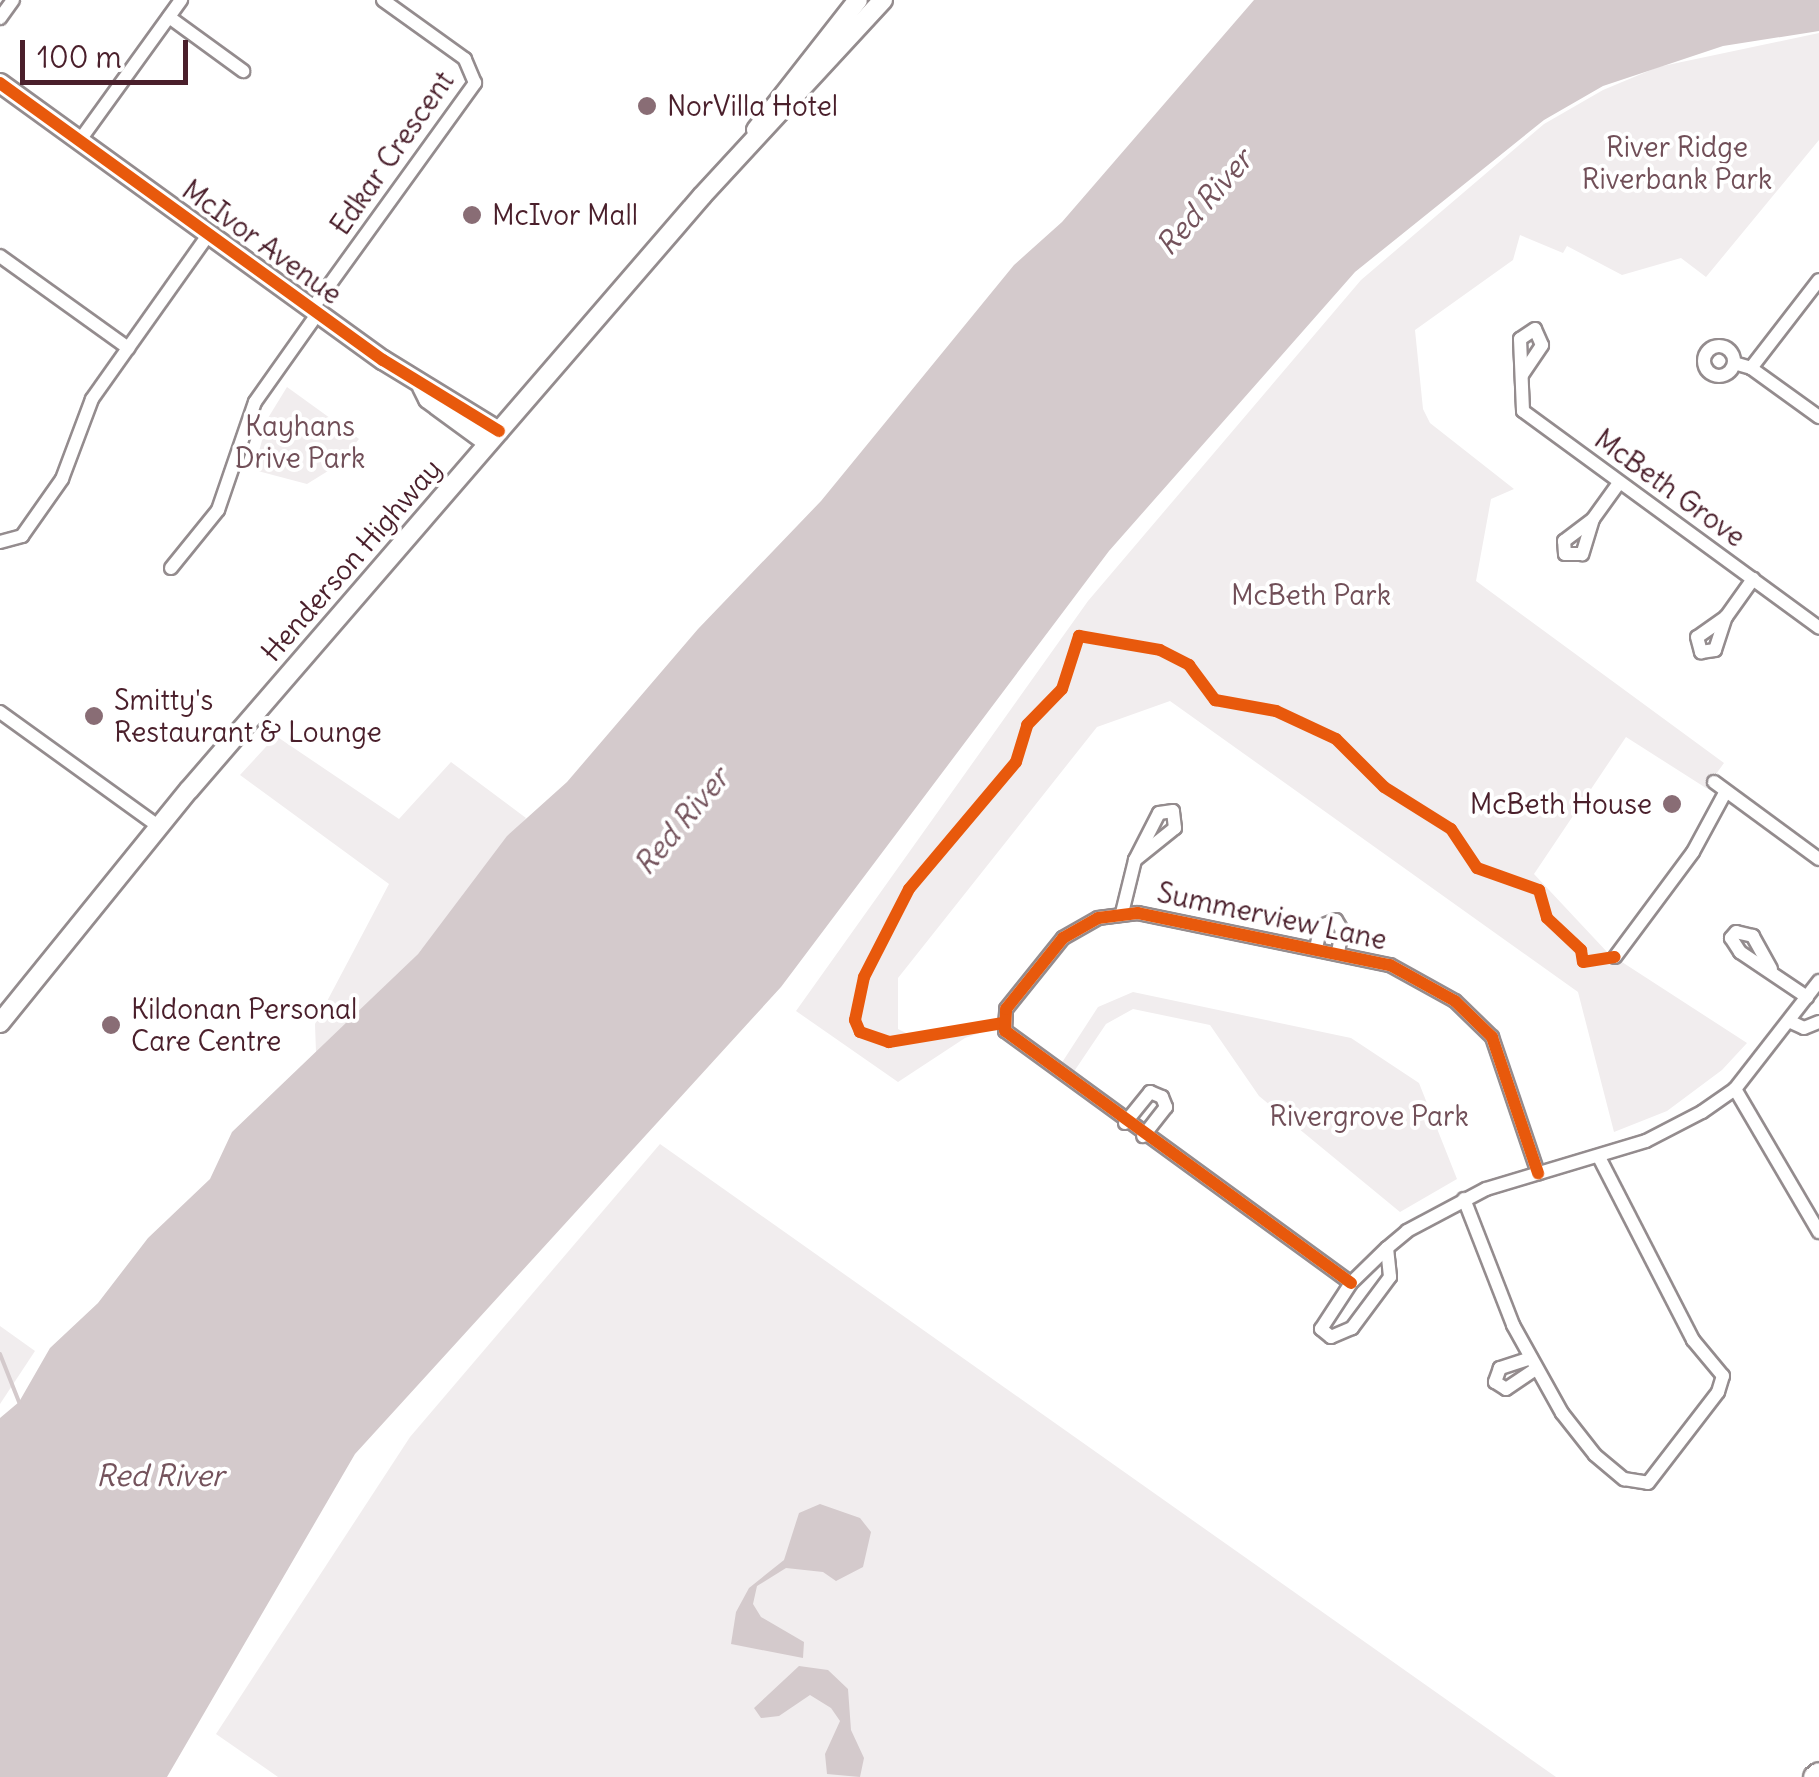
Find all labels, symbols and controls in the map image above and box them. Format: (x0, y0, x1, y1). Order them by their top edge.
scale bar (25, 20, 192, 82)
text: 100 m (37, 38, 122, 76)
street label: Edkar Crescent (323, 65, 461, 241)
place label: NorVilla Hotel (667, 89, 838, 123)
marker: NorVilla Hotel (636, 95, 658, 117)
park label: River Ridge Riverbank Park (1582, 130, 1772, 196)
water label: Red River (1148, 142, 1260, 262)
street label: McIvor Avenue (176, 173, 348, 311)
place label: McIvor Mall (492, 198, 638, 232)
marker: McIvor Mall (461, 204, 483, 226)
park label: Kayhans Drive Park (235, 409, 365, 475)
street label: McBeth Grove (1588, 422, 1752, 554)
street label: Henderson Highway (254, 452, 448, 668)
park label: McBeth Park (1231, 578, 1391, 612)
place label: Smitty's Restaurant & Lounge (114, 683, 382, 749)
marker: Smitty's Restaurant & Lounge (83, 705, 105, 727)
water label: Red River (626, 760, 736, 882)
place label: McBeth House (1470, 787, 1652, 821)
marker: McBeth House (1661, 793, 1683, 815)
street label: Summerview Lane (1154, 875, 1390, 957)
place label: Kildonan Personal Care Centre (131, 992, 357, 1058)
marker: Kildonan Personal Care Centre (100, 1014, 122, 1036)
park label: Rivergrove Park (1269, 1099, 1469, 1133)
water label: Red River (96, 1457, 224, 1493)

